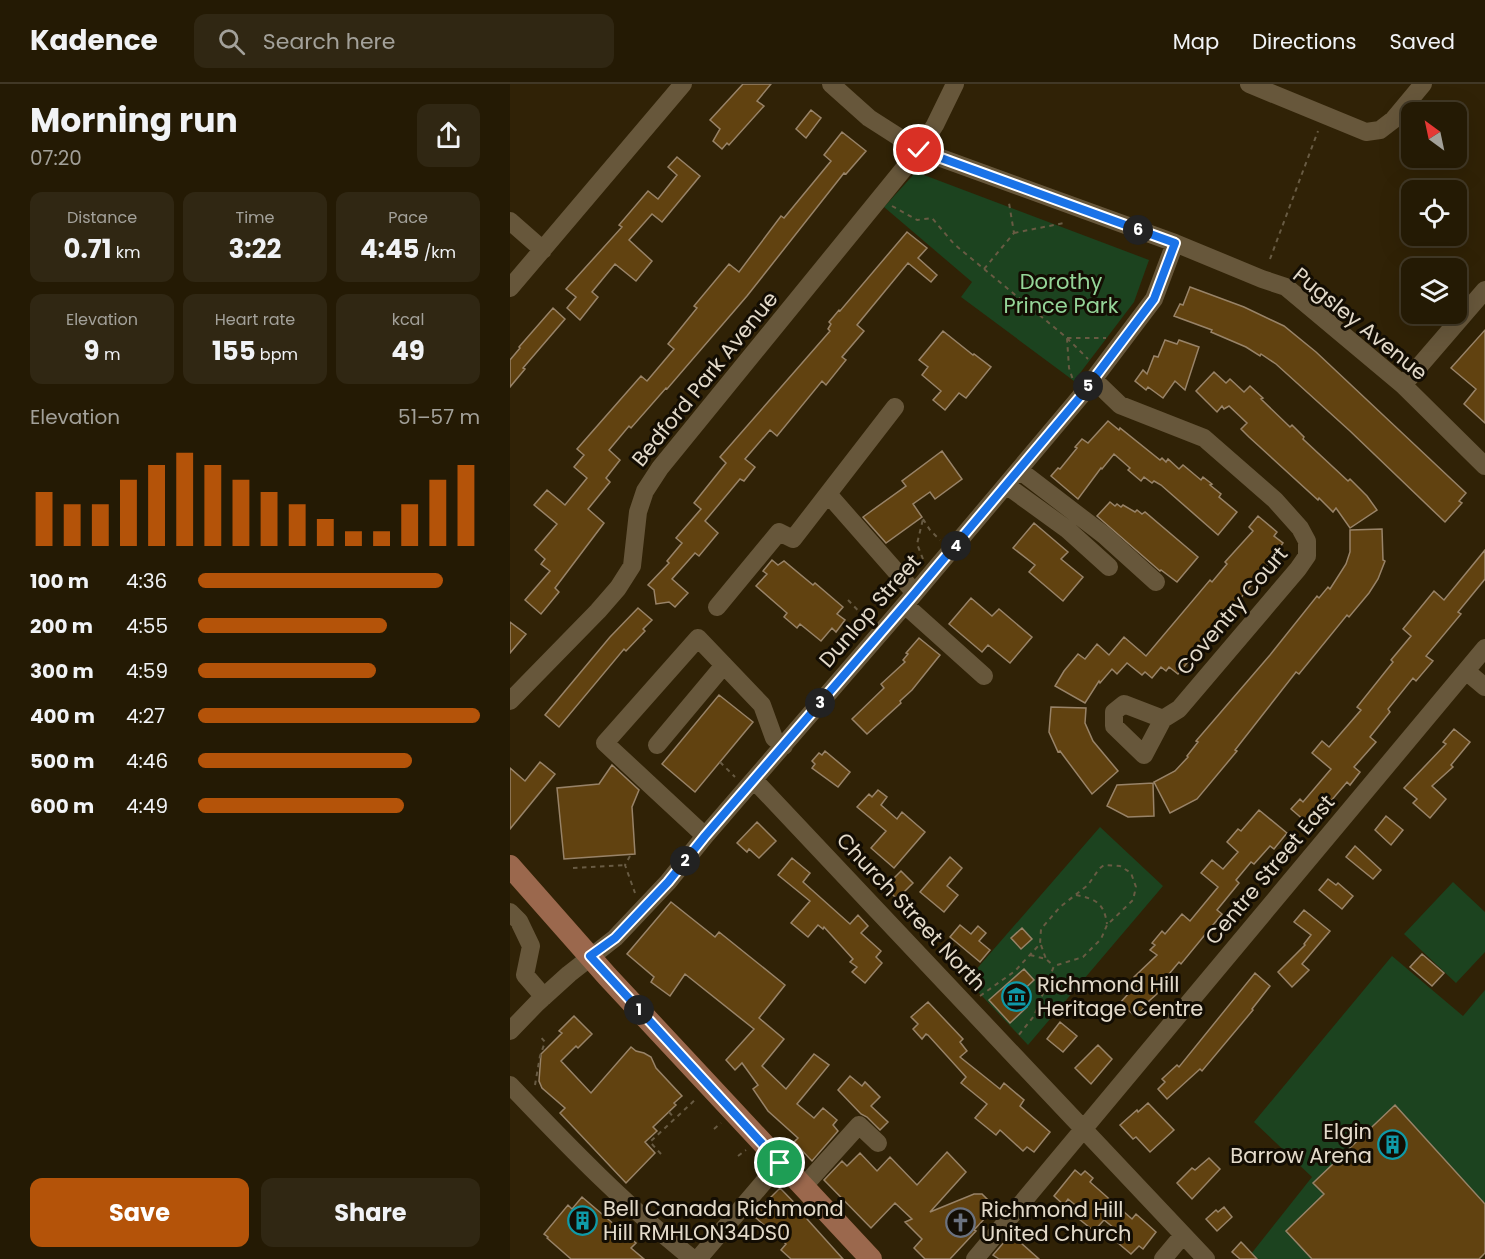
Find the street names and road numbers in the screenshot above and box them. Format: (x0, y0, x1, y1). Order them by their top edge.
street label: Pugsley Avenue (1287, 260, 1434, 387)
street label: Bedford Park Avenue (625, 285, 784, 472)
street label: Coventry Court (1169, 540, 1294, 681)
street label: Dunlop Street (812, 548, 927, 674)
street label: Centre Street East (1198, 789, 1341, 951)
street label: Church Street North (830, 826, 993, 997)

